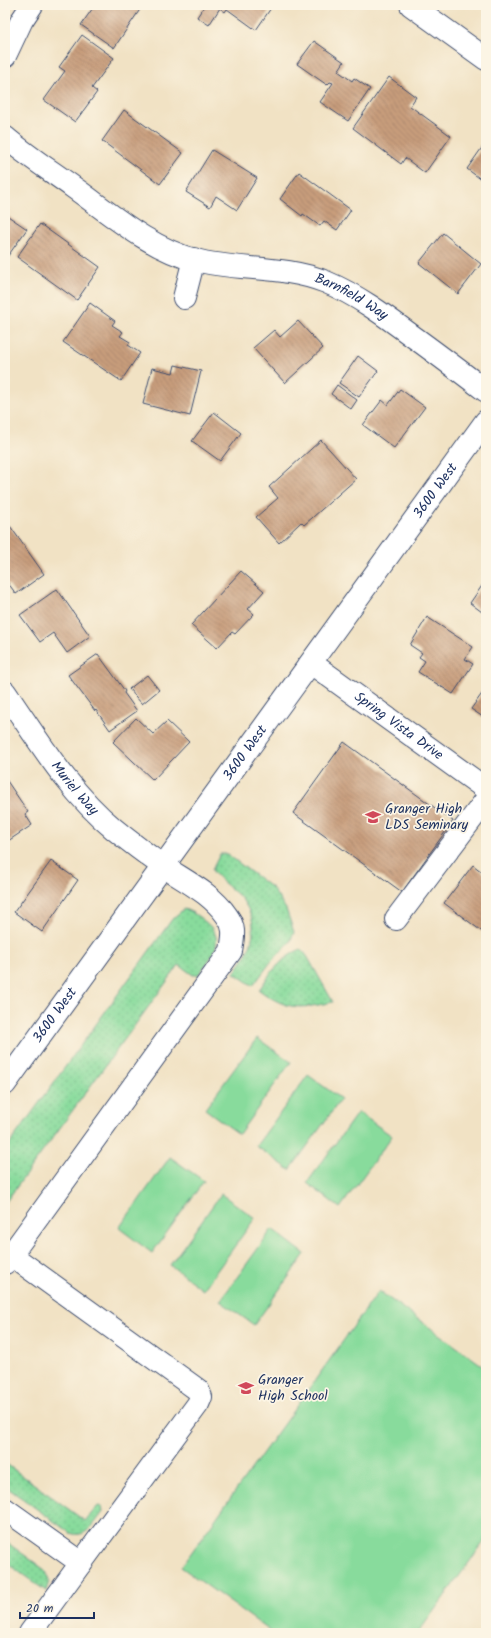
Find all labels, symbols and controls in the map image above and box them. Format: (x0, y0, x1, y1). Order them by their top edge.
street label: Barnfield Way (312, 268, 393, 326)
street label: 3600 West (408, 458, 463, 523)
street label: Spring Vista Drive (349, 686, 448, 766)
street label: 3600 West (217, 720, 273, 785)
street label: Muriel Way (45, 757, 104, 821)
place label: Granger High LDS Seminary (385, 798, 469, 836)
school or university icon: Granger High LDS Seminary (364, 808, 382, 826)
street label: 3600 West (27, 982, 83, 1048)
place label: Granger High School (258, 1369, 328, 1407)
school or university icon: Granger High School (237, 1379, 255, 1397)
scale bar (20, 1594, 94, 1620)
text: 20 m (26, 1599, 54, 1618)

